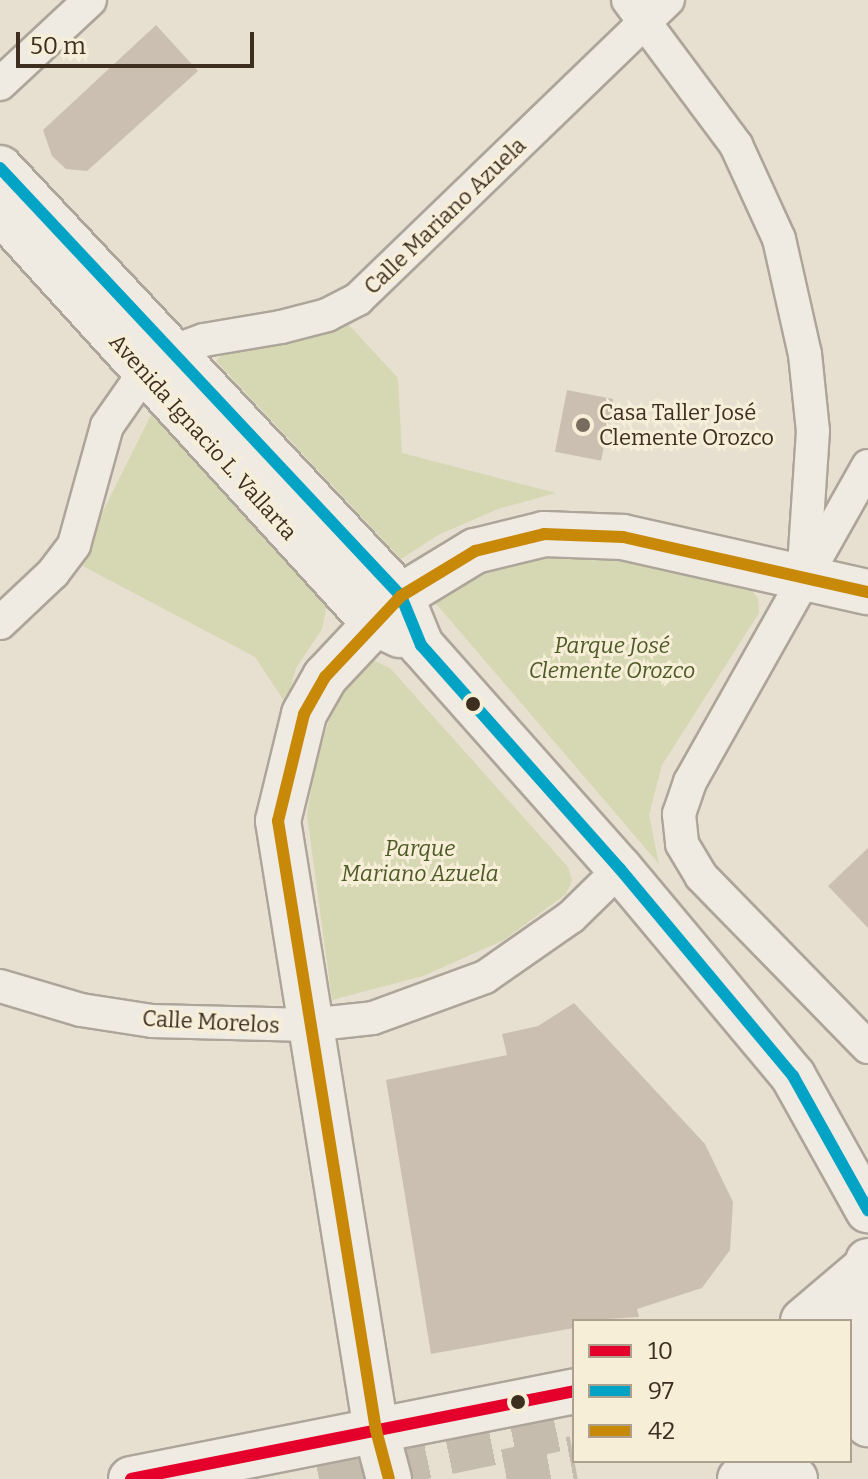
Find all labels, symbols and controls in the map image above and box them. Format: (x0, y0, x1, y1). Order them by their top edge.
scale bar (20, 16, 258, 66)
text: 50 m (30, 32, 86, 60)
street label: Calle Mariano Azuela (359, 132, 531, 300)
street label: Avenida Ignacio L. Vallarta (104, 329, 302, 545)
place label: Casa Taller José Clemente Orozco (599, 399, 774, 450)
marker: Casa Taller José Clemente Orozco (574, 416, 592, 434)
park label: Parque José Clemente Orozco (529, 632, 695, 684)
unlabelled marker (465, 696, 481, 712)
park label: Parque Mariano Azuela (341, 835, 499, 886)
street label: Calle Morelos (142, 1005, 280, 1039)
legend (572, 1319, 852, 1463)
text: 10 (648, 1337, 673, 1365)
text: 97 (648, 1377, 674, 1405)
unlabelled marker (510, 1394, 526, 1410)
text: 42 (648, 1417, 675, 1445)

